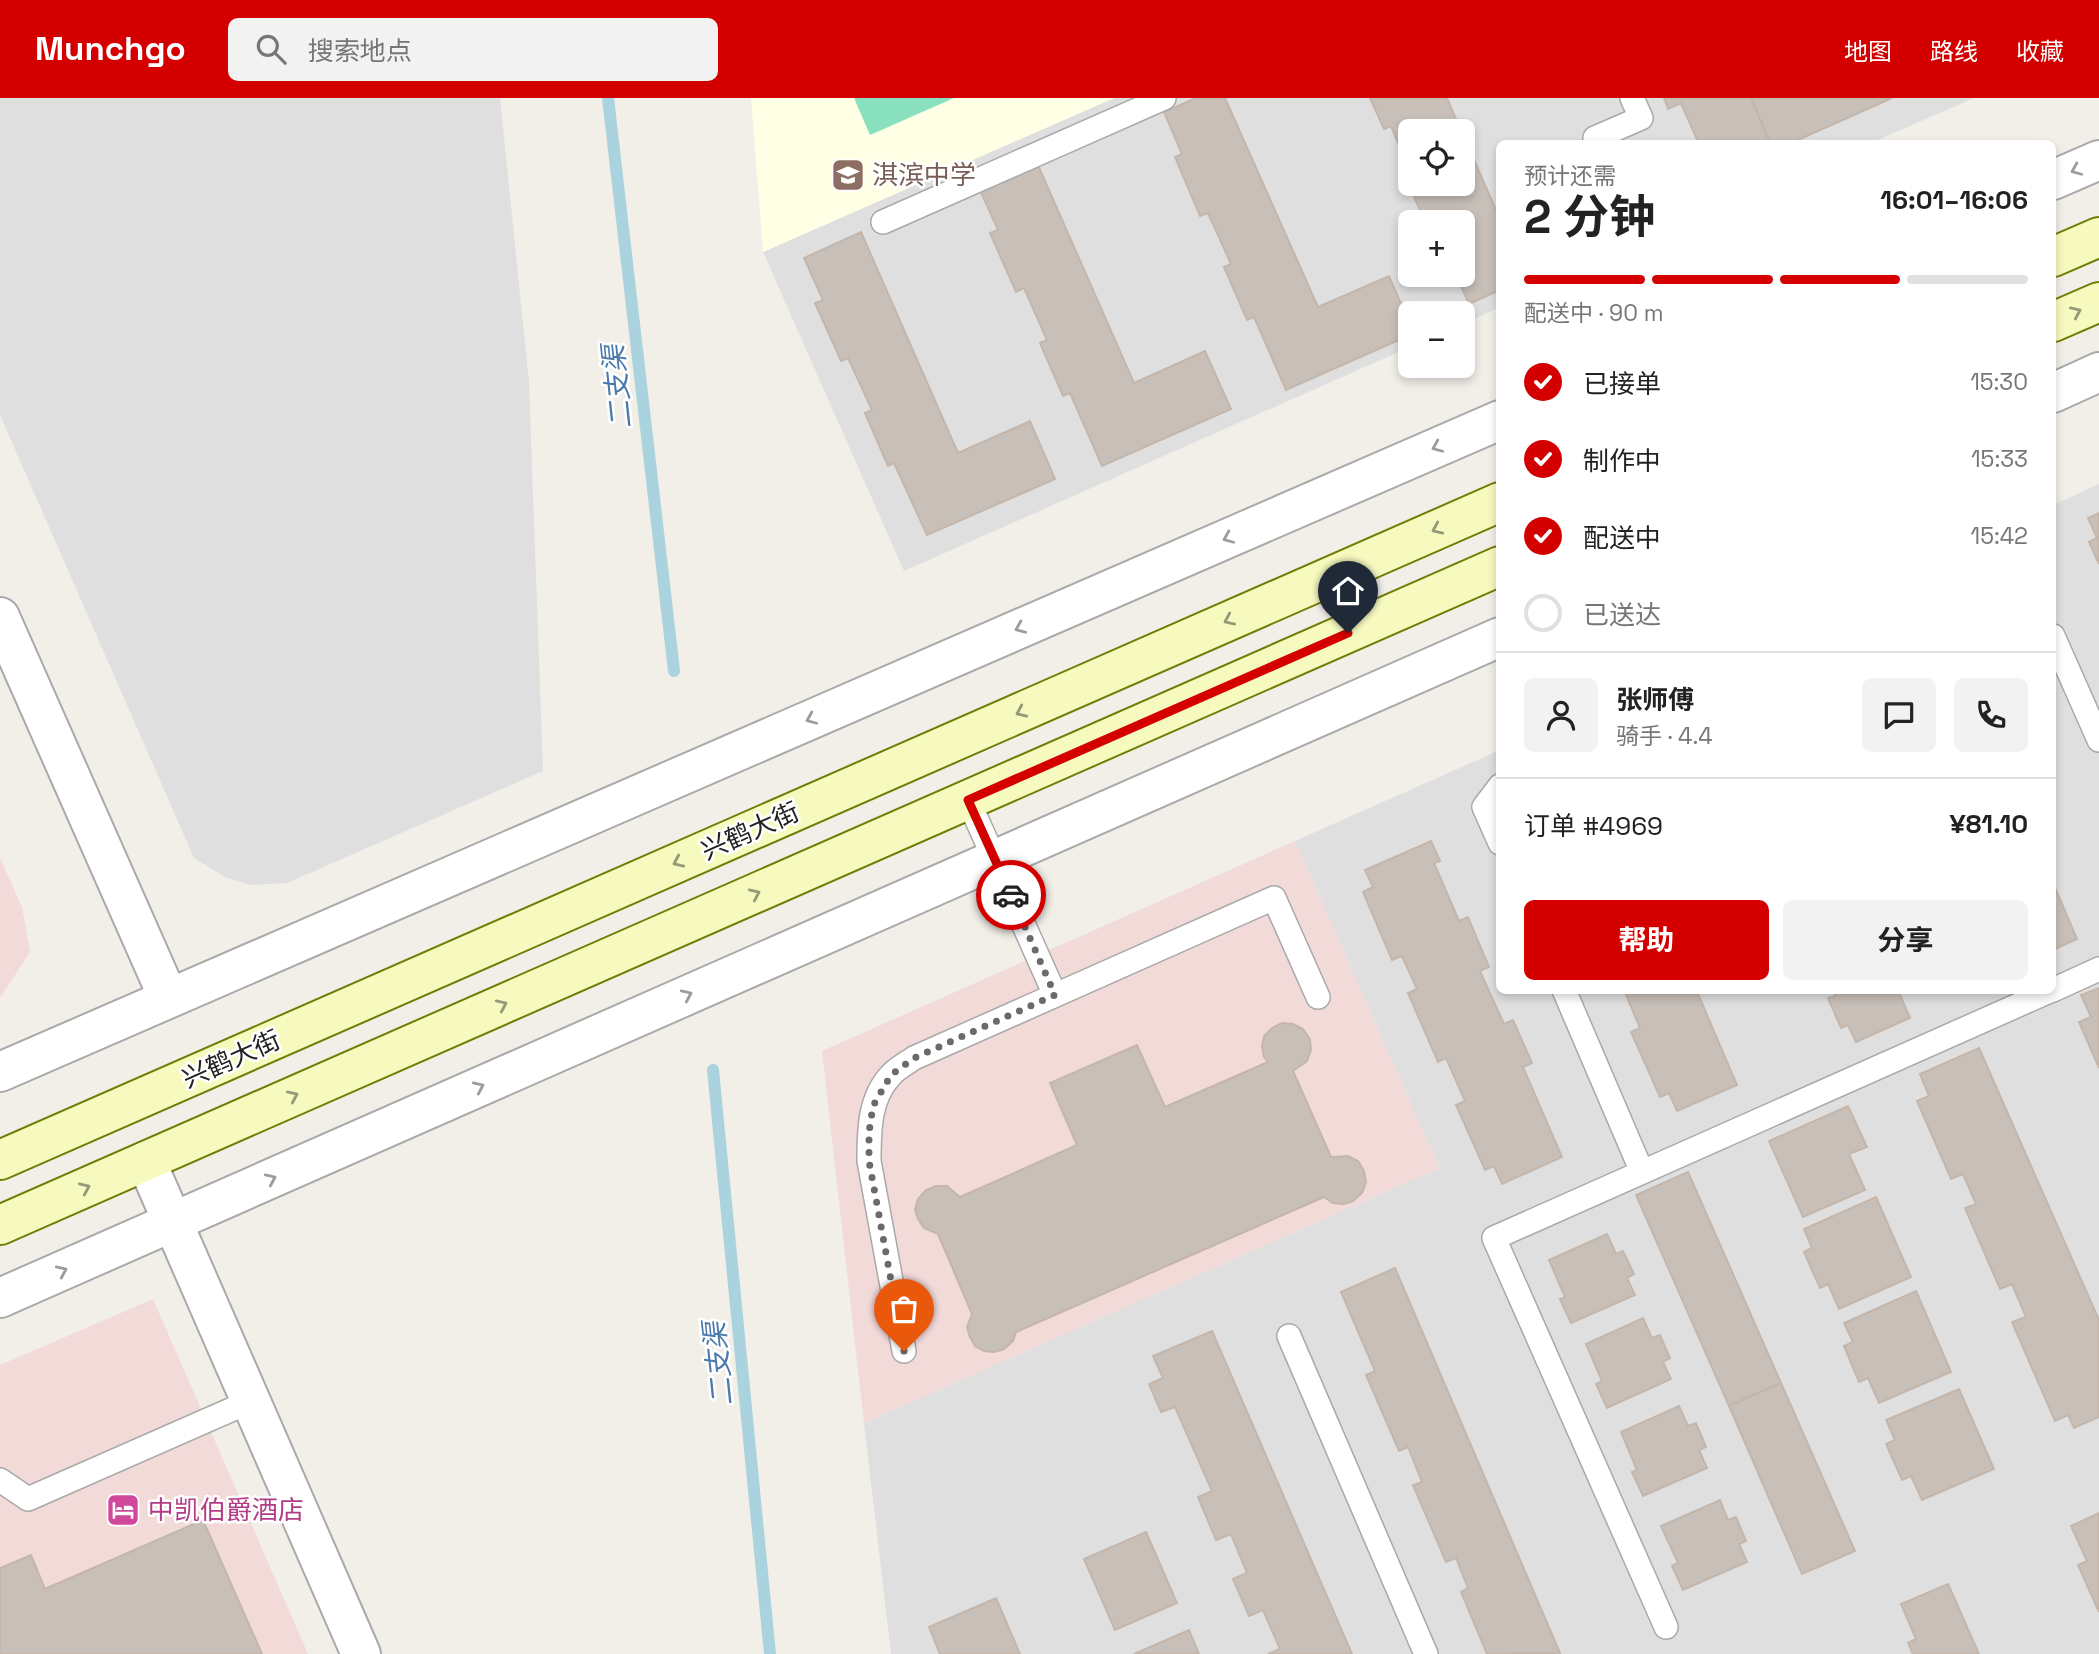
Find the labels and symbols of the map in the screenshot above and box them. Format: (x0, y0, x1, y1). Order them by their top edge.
school or university icon: 淇滨中学 (829, 156, 867, 194)
place label: 淇滨中学 (872, 158, 976, 192)
one-way arrow (2071, 162, 2083, 176)
one-way arrow (2069, 306, 2081, 320)
water label: 二支渠 (594, 339, 639, 431)
one-way arrow (1432, 439, 1444, 453)
one-way arrow (1432, 521, 1444, 535)
one-way arrow (1223, 530, 1236, 544)
pin (1318, 561, 1378, 633)
one-way arrow (1224, 612, 1236, 626)
one-way arrow (1014, 620, 1027, 634)
one-way arrow (1015, 704, 1028, 718)
one-way arrow (806, 711, 818, 725)
street label: 兴鹤大街 (696, 794, 804, 868)
one-way arrow (673, 854, 685, 868)
courier (976, 860, 1046, 930)
one-way arrow (748, 888, 760, 902)
one-way arrow (680, 989, 692, 1003)
one-way arrow (494, 999, 507, 1013)
street label: 兴鹤大街 (177, 1022, 285, 1096)
one-way arrow (472, 1081, 484, 1095)
one-way arrow (286, 1090, 298, 1104)
one-way arrow (263, 1173, 276, 1187)
one-way arrow (78, 1182, 90, 1196)
one-way arrow (56, 1265, 68, 1279)
pin (874, 1279, 934, 1351)
water label: 二支渠 (695, 1316, 740, 1408)
hotel icon: 中凯伯爵酒店 (104, 1491, 142, 1529)
place label: 中凯伯爵酒店 (148, 1493, 304, 1527)

